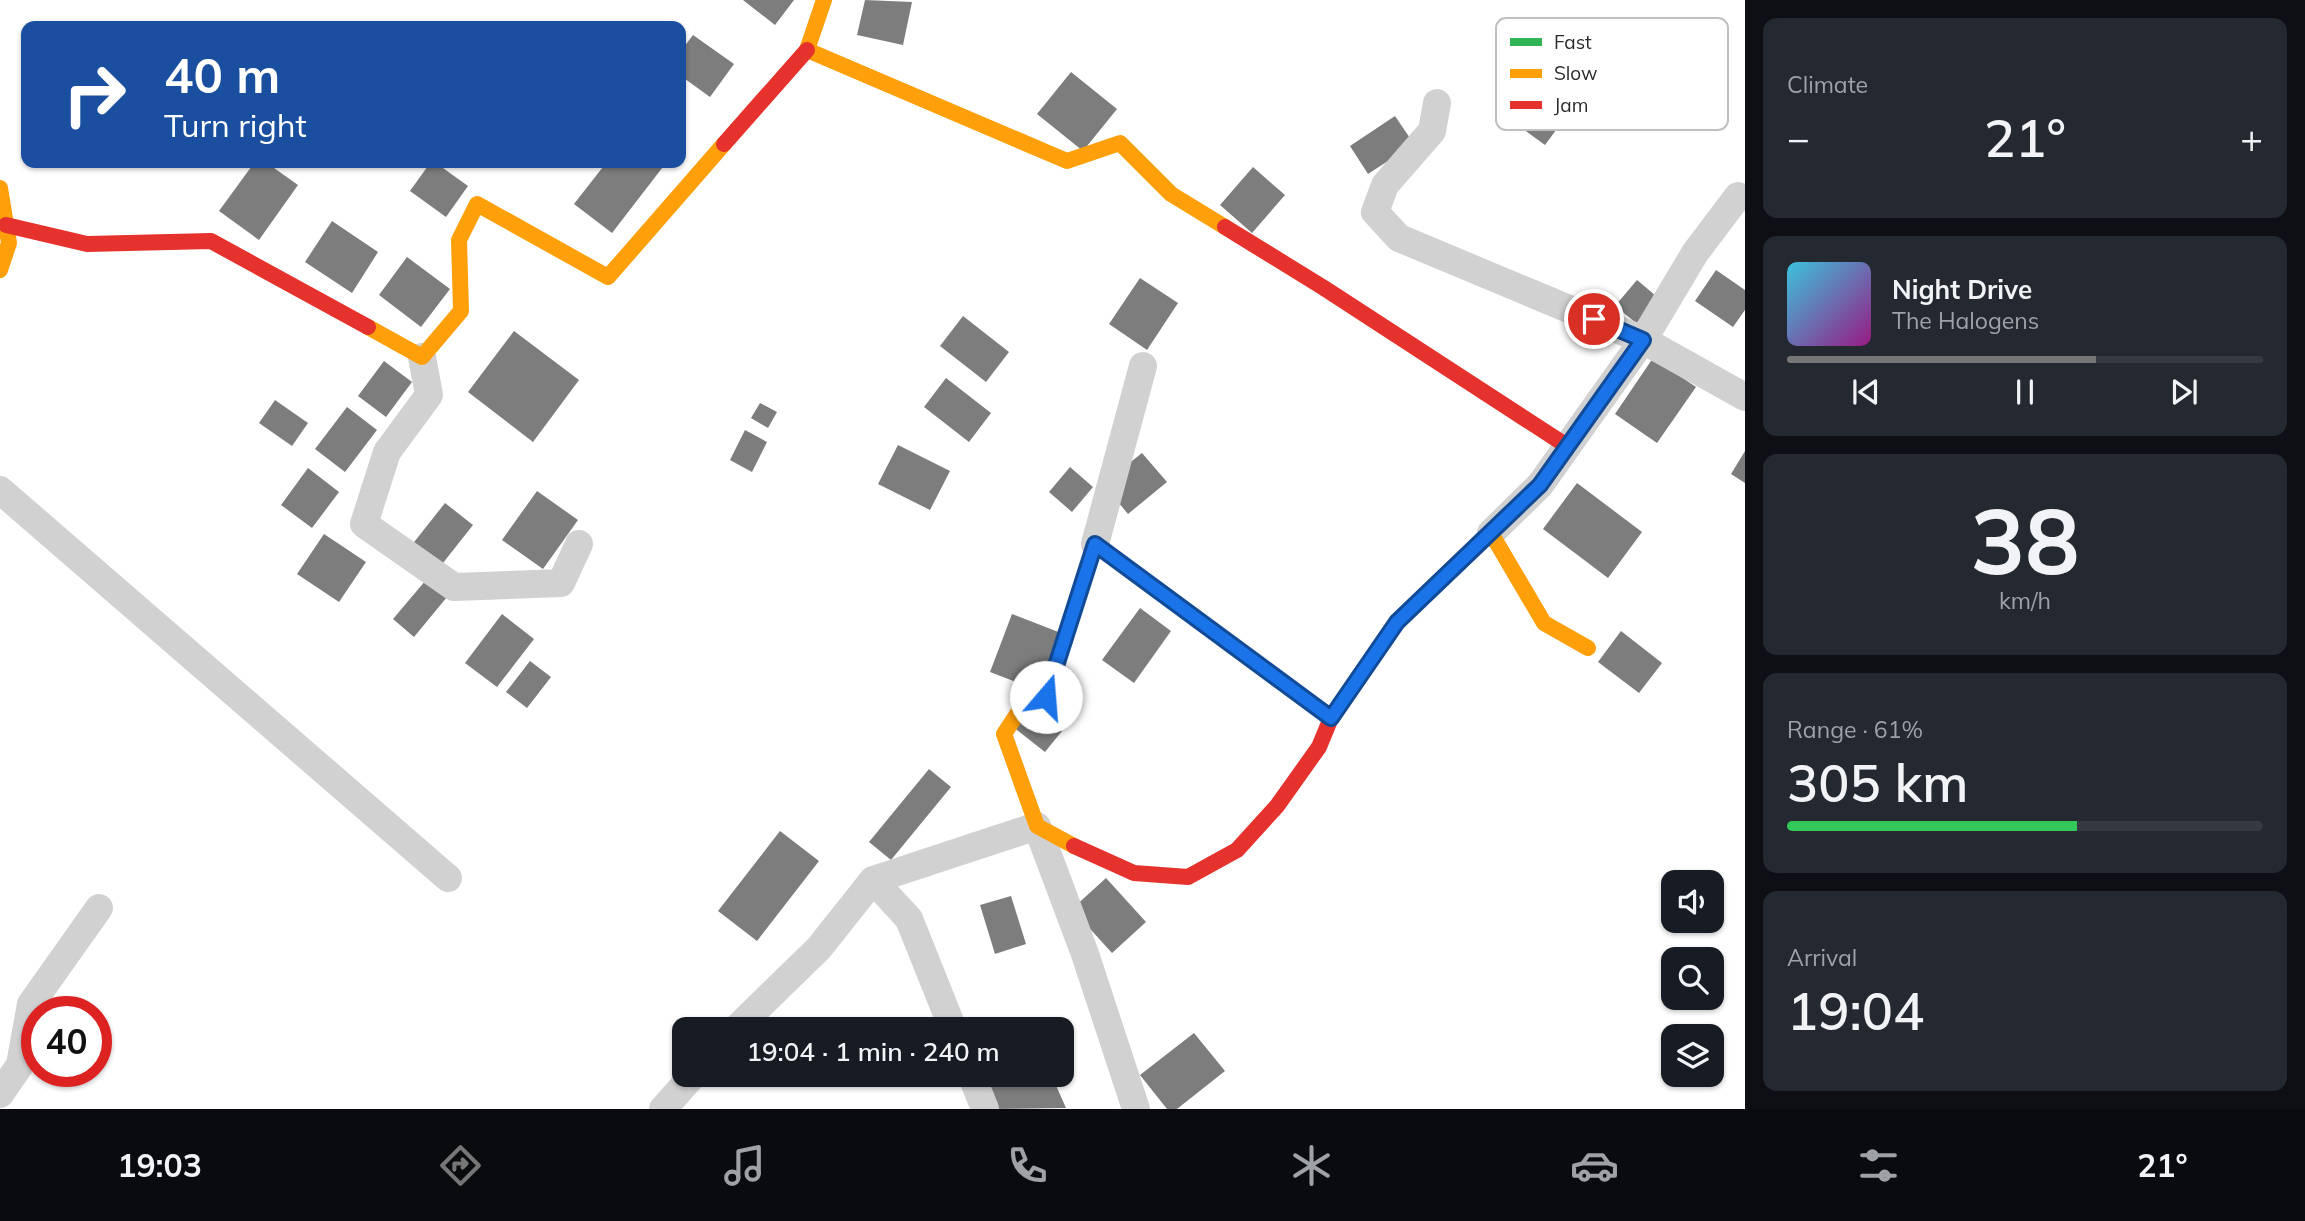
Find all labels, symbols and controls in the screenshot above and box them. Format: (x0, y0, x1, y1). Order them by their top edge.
legend (1496, 18, 1728, 130)
text: Fast (1554, 30, 1592, 54)
text: 40 m (164, 44, 280, 105)
icon: right (49, 49, 140, 140)
text: Slow (1554, 61, 1598, 85)
text: Climate (1787, 70, 1868, 99)
text: Jam (1554, 93, 1588, 117)
text: Turn right (164, 105, 307, 145)
text: 21° (1984, 105, 2066, 170)
text: − (1787, 114, 1810, 162)
text: + (2240, 114, 2263, 162)
text: Night Drive (1892, 273, 2032, 306)
pin (1564, 289, 1624, 349)
icon: arrive (1575, 300, 1613, 338)
text: The Halogens (1892, 306, 2039, 335)
icon: previous (1847, 373, 1885, 411)
icon: pause (2006, 373, 2044, 411)
icon: next (2165, 373, 2203, 411)
text: 38 (1970, 483, 2080, 597)
text: km/h (1999, 586, 2051, 615)
position arrow (1009, 660, 1083, 734)
text: Range · 61% (1787, 715, 1923, 744)
text: 305 km (1787, 750, 1968, 815)
map controls (1661, 870, 1724, 1087)
button: sound (1661, 870, 1724, 933)
text: Arrival (1787, 943, 1857, 972)
button: search (1661, 947, 1724, 1010)
text: 19:04 (1787, 978, 1924, 1043)
speed limit sign: 40 (21, 996, 112, 1087)
button: layers (1661, 1024, 1724, 1087)
text: 19:04 · 1 min · 240 m (746, 1035, 1000, 1068)
icon: directions (436, 1141, 485, 1190)
icon: music (720, 1141, 769, 1190)
icon: phone (1003, 1141, 1052, 1190)
icon: climate (1287, 1141, 1336, 1190)
icon: car (1570, 1141, 1619, 1190)
icon: filters (1854, 1141, 1903, 1190)
text: 19:03 (117, 1145, 202, 1185)
text: 21° (2137, 1145, 2188, 1185)

